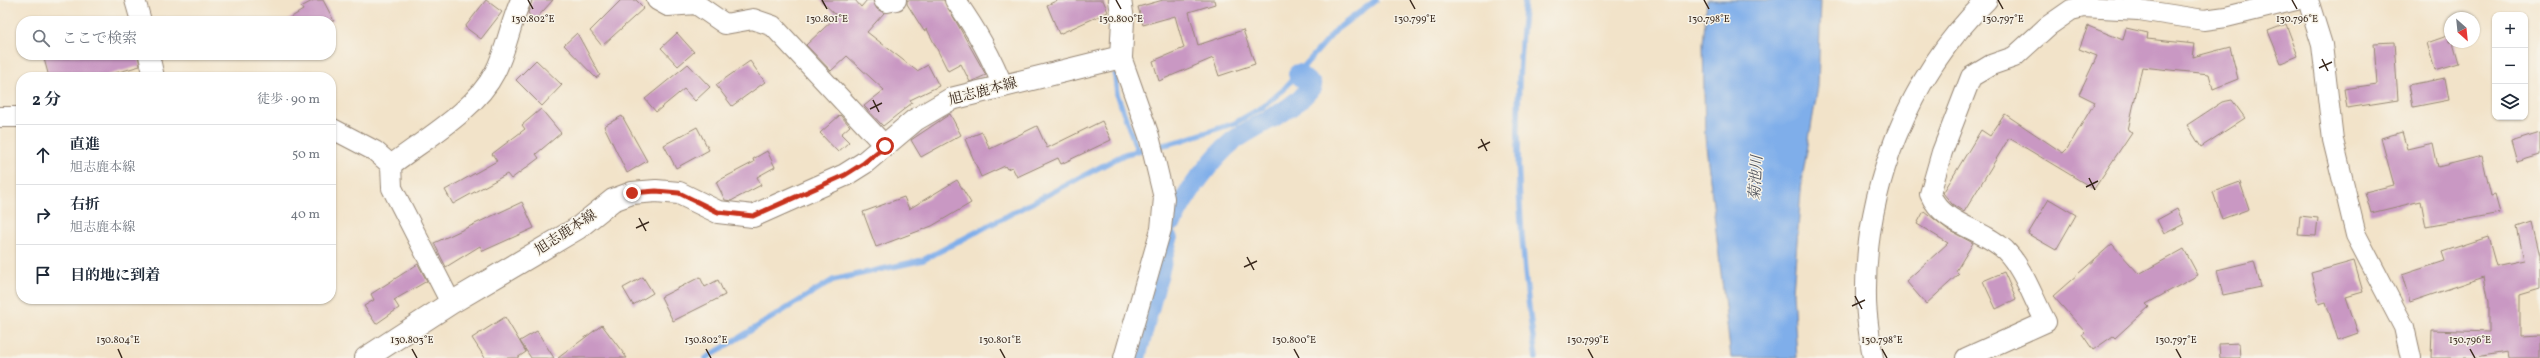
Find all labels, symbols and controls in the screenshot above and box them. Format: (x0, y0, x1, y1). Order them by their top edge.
text: 130.802°E (511, 12, 555, 26)
text: 130.801°E (806, 12, 848, 26)
text: 130.800°E (1099, 12, 1143, 26)
text: 130.799°E (1394, 12, 1436, 26)
text: 130.798°E (1688, 12, 1730, 26)
text: 130.797°E (1982, 12, 2024, 26)
text: 130.796°E (2276, 12, 2318, 26)
north arrow (2444, 12, 2480, 48)
map controls (2492, 12, 2528, 120)
button: + (2492, 12, 2528, 48)
search box (16, 16, 336, 60)
icon: search (30, 27, 52, 49)
text: ここで検索 (62, 29, 137, 50)
button: − (2492, 48, 2528, 84)
street label: 旭志鹿本線 (947, 74, 1019, 110)
button: layers (2492, 84, 2528, 120)
text: 2 分 (32, 89, 61, 112)
text: 徒歩 · 90 m (257, 91, 320, 109)
text: 直進 (70, 135, 100, 156)
route start (876, 137, 894, 155)
icon: ahead (32, 144, 54, 166)
text: 50 m (292, 146, 320, 164)
water label: 菊池川 (1745, 153, 1769, 201)
text: 旭志鹿本線 (70, 159, 135, 177)
route end (623, 184, 641, 202)
text: 右折 (70, 195, 100, 216)
icon: right (32, 204, 54, 226)
text: 40 m (291, 206, 320, 224)
street label: 旭志鹿本線 (531, 206, 601, 260)
text: 旭志鹿本線 (70, 219, 135, 237)
icon: arrive (32, 264, 54, 286)
text: 目的地に到着 (70, 266, 160, 287)
text: 130.804°E (96, 333, 140, 347)
text: 130.803°E (391, 333, 433, 347)
text: 130.802°E (684, 333, 728, 347)
text: 130.801°E (979, 333, 1021, 347)
text: 130.800°E (1272, 333, 1316, 347)
text: 130.799°E (1567, 333, 1609, 347)
text: 130.798°E (1861, 333, 1903, 347)
text: 130.797°E (2155, 333, 2197, 347)
text: 130.796°E (2449, 333, 2491, 347)

